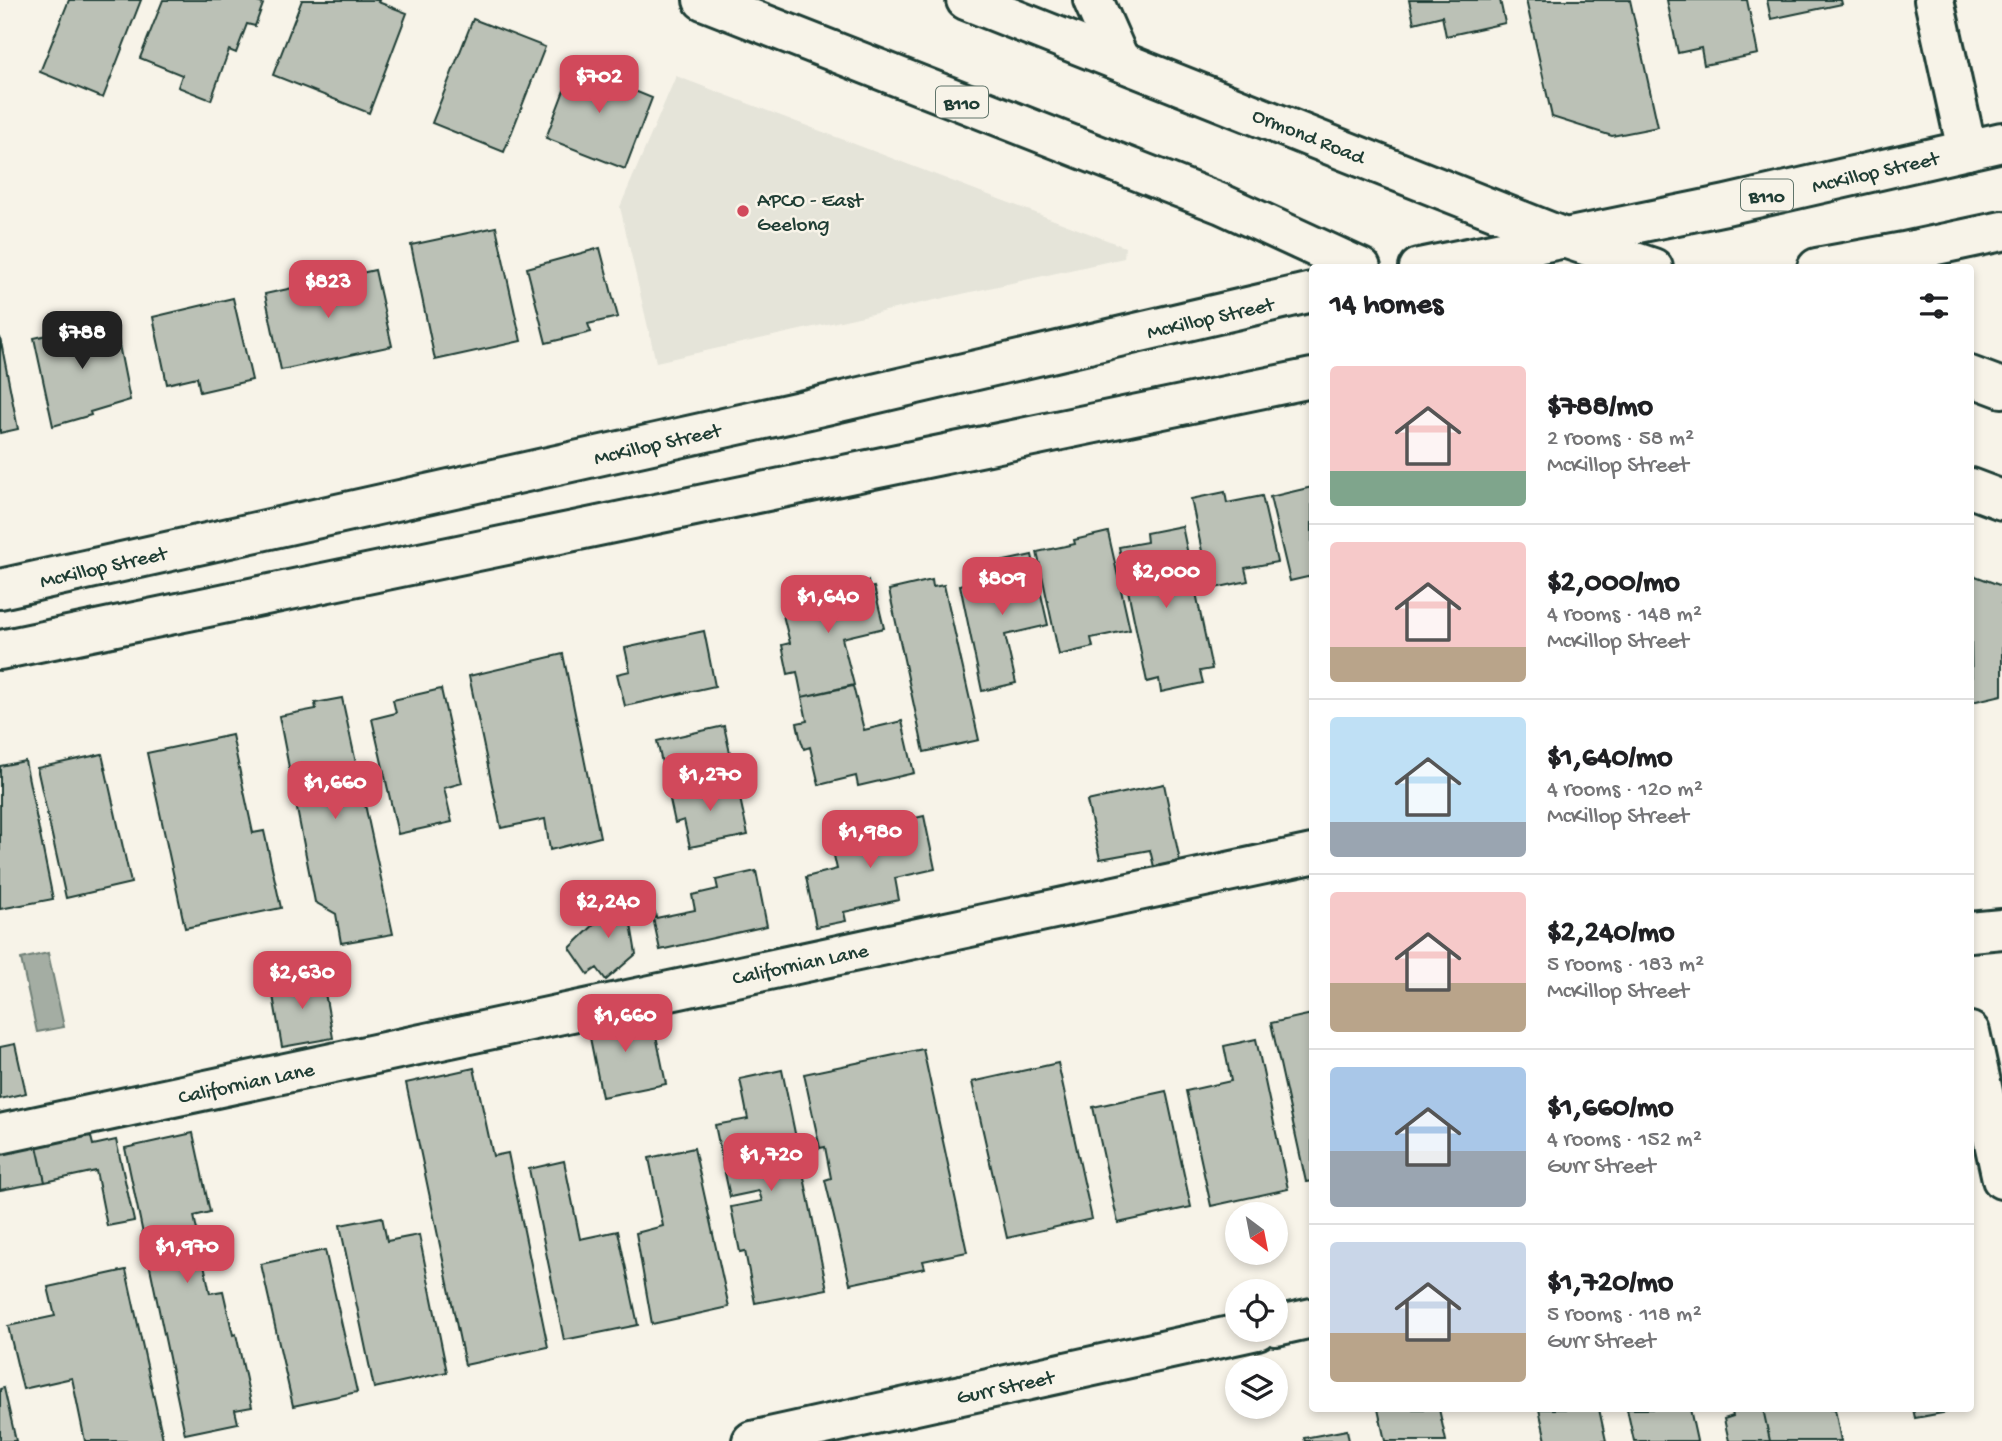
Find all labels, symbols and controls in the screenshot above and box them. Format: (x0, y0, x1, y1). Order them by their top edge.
pin: $702 (558, 55, 640, 115)
text: $702 (576, 64, 622, 91)
road number: B110 (936, 86, 988, 118)
street label: Ormond Road (1248, 104, 1369, 173)
street label: McKillop Street (1810, 147, 1944, 201)
road number: B110 (1741, 180, 1793, 210)
place label: APCO - East Geelong (757, 190, 865, 239)
marker: APCO - East Geelong (735, 203, 751, 219)
pin: $823 (287, 260, 369, 320)
text: $823 (305, 269, 351, 296)
icon: filters (1915, 287, 1953, 325)
text: 14 homes (1330, 289, 1443, 324)
street label: McKillop Street (1145, 293, 1279, 347)
pin: $788 (41, 312, 123, 371)
text: $788 (58, 320, 106, 347)
text: $788/mo (1547, 391, 1653, 426)
icon: home (1386, 394, 1470, 478)
street label: McKillop Street (592, 419, 726, 473)
text: 2 rooms · 58 m² (1547, 426, 1694, 453)
text: McKillop Street (1547, 453, 1689, 480)
street label: McKillop Street (38, 542, 172, 596)
pin: $2,000 (1109, 550, 1223, 610)
pin: $809 (961, 558, 1043, 617)
text: $2,000 (1132, 559, 1200, 586)
text: $809 (978, 566, 1026, 593)
text: $2,000/mo (1547, 567, 1680, 602)
icon: home (1386, 570, 1470, 654)
pin: $1,640 (771, 576, 885, 635)
text: $1,640 (797, 584, 859, 611)
text: 4 rooms · 148 m² (1547, 602, 1702, 629)
text: McKillop Street (1547, 629, 1689, 656)
text: $1,640/mo (1547, 742, 1673, 777)
icon: home (1386, 745, 1470, 829)
pin: $1,270 (653, 754, 767, 813)
pin: $1,660 (278, 762, 392, 821)
text: $1,270 (678, 762, 742, 789)
text: $1,660 (303, 770, 367, 797)
text: 4 rooms · 120 m² (1547, 777, 1703, 804)
text: McKillop Street (1547, 804, 1689, 831)
pin: $1,980 (813, 810, 927, 870)
text: $1,980 (838, 819, 902, 846)
pin: $2,240 (551, 880, 665, 940)
text: $2,240 (576, 889, 640, 916)
text: $2,240/mo (1547, 917, 1675, 952)
icon: home (1386, 920, 1470, 1004)
street label: Californian Lane (730, 940, 872, 993)
pin: $2,630 (245, 951, 359, 1011)
text: 5 rooms · 183 m² (1547, 952, 1704, 979)
text: $2,630 (269, 960, 335, 987)
text: McKillop Street (1547, 979, 1689, 1006)
pin: $1,660 (568, 995, 682, 1054)
text: $1,660 (593, 1003, 657, 1030)
street label: Californian Lane (176, 1059, 318, 1112)
text: $1,660/mo (1547, 1092, 1674, 1127)
icon: home (1386, 1095, 1470, 1179)
text: 4 rooms · 152 m² (1547, 1127, 1702, 1154)
pin: $1,720 (714, 1134, 828, 1193)
text: $1,720 (739, 1142, 803, 1169)
text: Gurr Street (1547, 1154, 1655, 1181)
north arrow (1225, 1202, 1288, 1265)
map controls (1225, 1202, 1288, 1419)
pin: $1,970 (130, 1226, 244, 1285)
text: $1,970 (155, 1234, 219, 1261)
text: $1,720/mo (1547, 1267, 1673, 1302)
icon: home (1386, 1270, 1470, 1354)
button: locate (1225, 1279, 1288, 1342)
text: 5 rooms · 118 m² (1547, 1302, 1702, 1329)
text: Gurr Street (1547, 1329, 1655, 1356)
button: layers (1225, 1356, 1288, 1419)
street label: Gurr Street (955, 1366, 1059, 1412)

